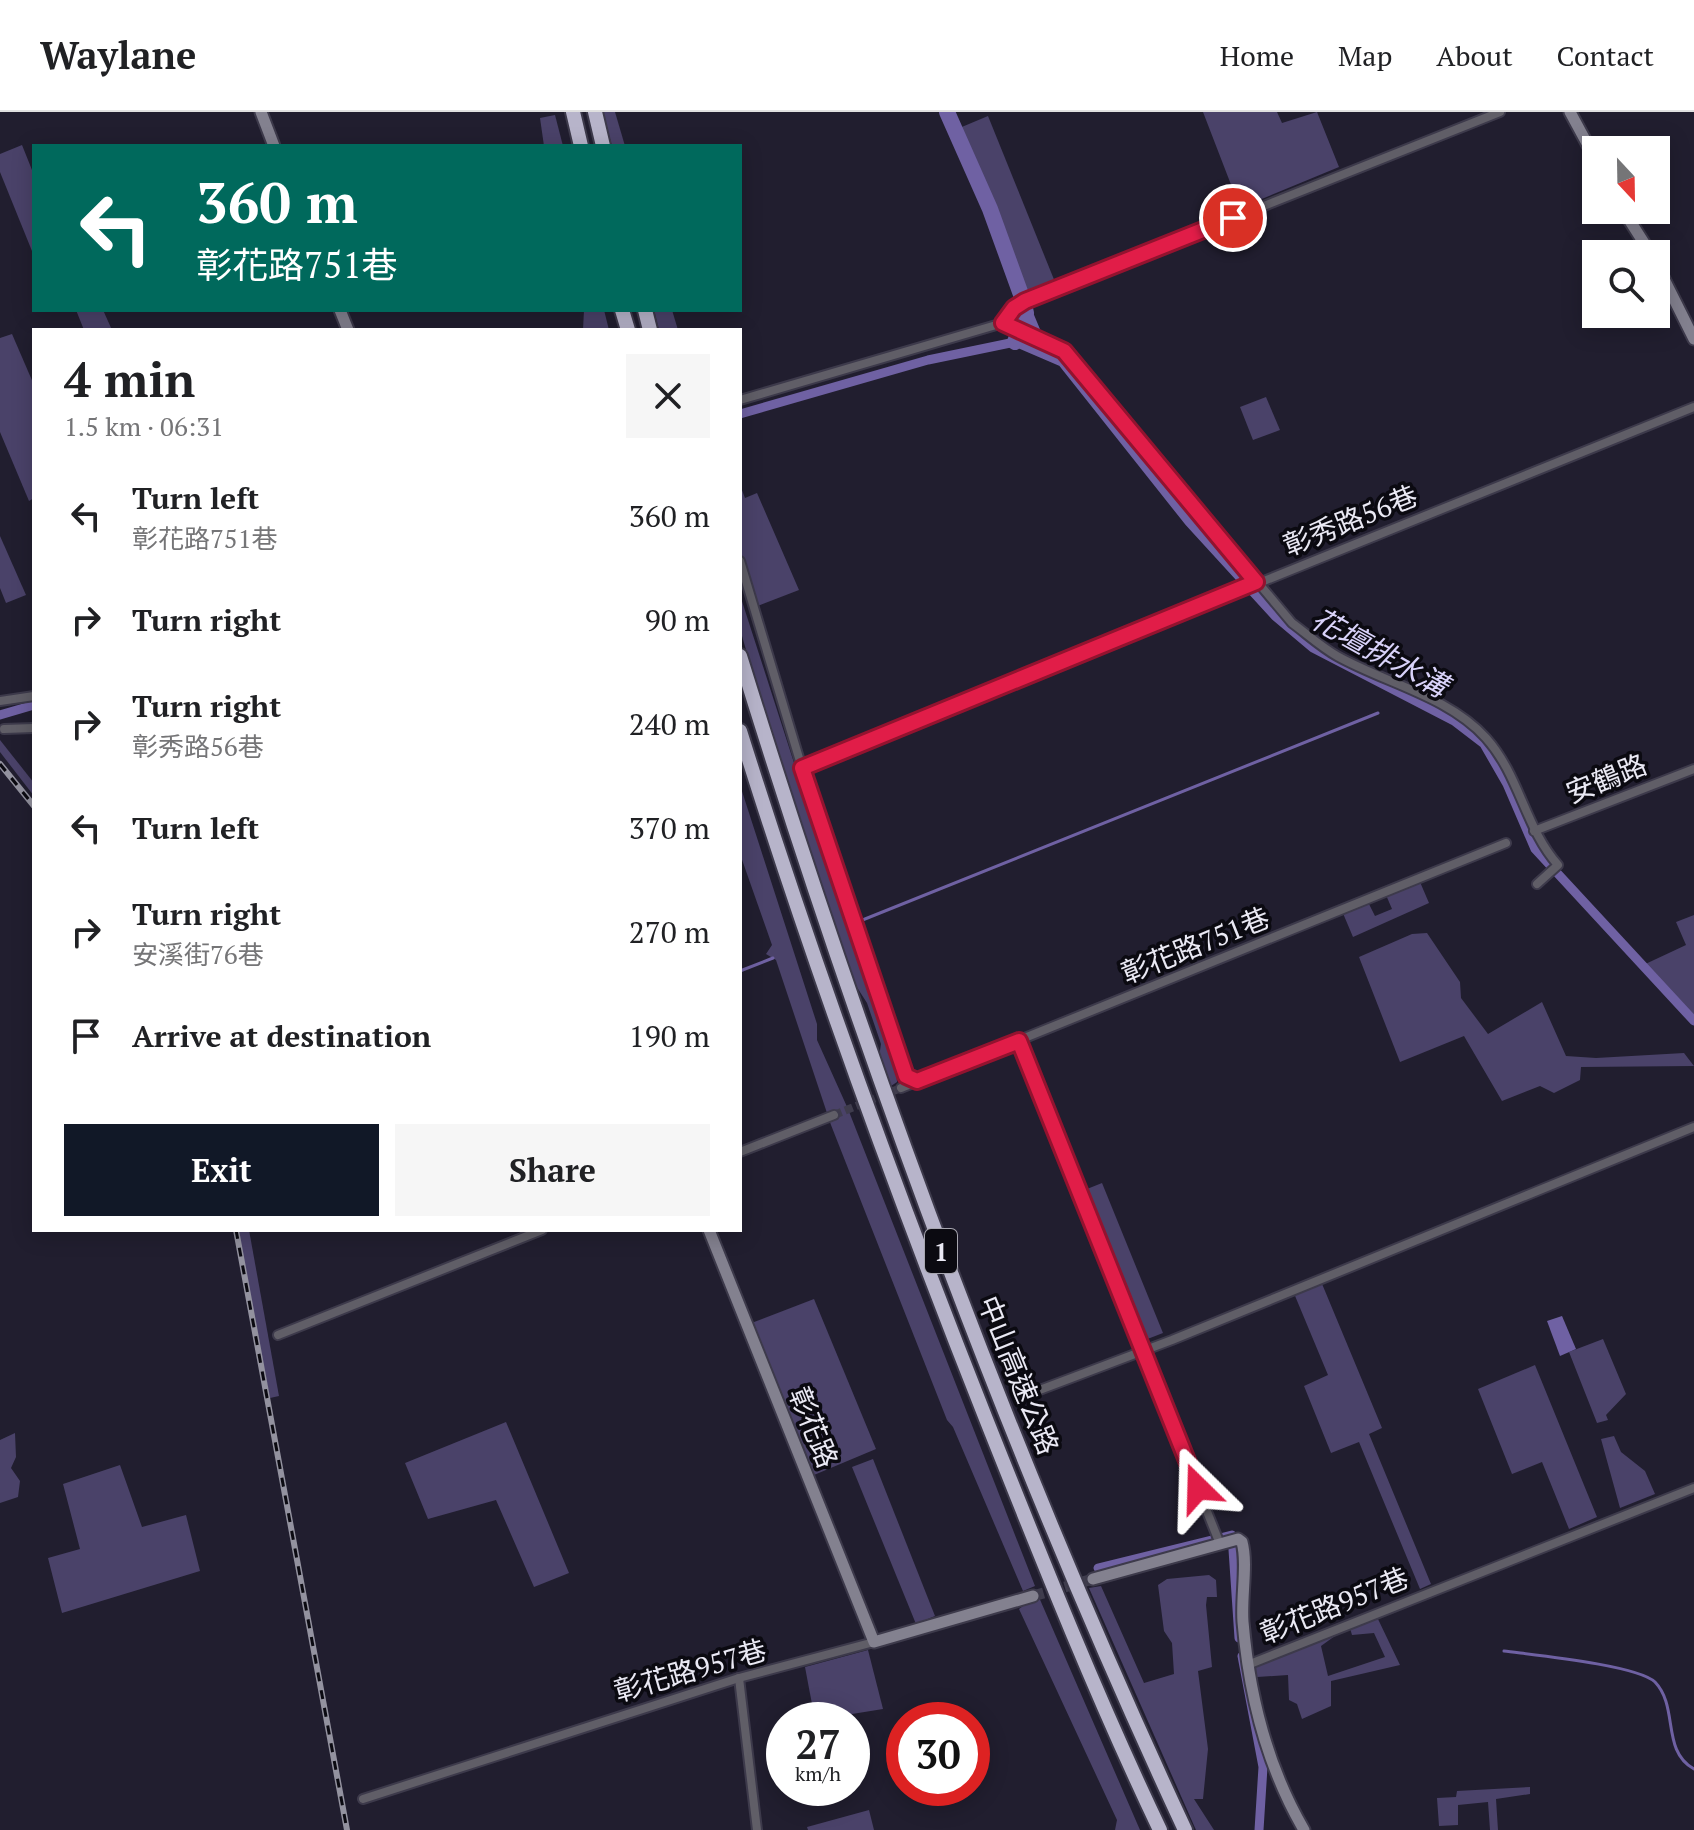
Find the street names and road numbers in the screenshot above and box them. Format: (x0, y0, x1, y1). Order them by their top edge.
street label: 彰秀路56巷 (1277, 476, 1423, 564)
street label: 安鶴路 (1560, 745, 1652, 811)
street label: 彰花路751巷 (1115, 898, 1275, 992)
road number: 1 (925, 1229, 957, 1273)
street label: 中山高速公路 (970, 1290, 1068, 1460)
street label: 彰花路 (781, 1381, 847, 1473)
street label: 彰花路957巷 (1254, 1558, 1414, 1652)
street label: 彰花路957巷 (610, 1631, 770, 1709)

